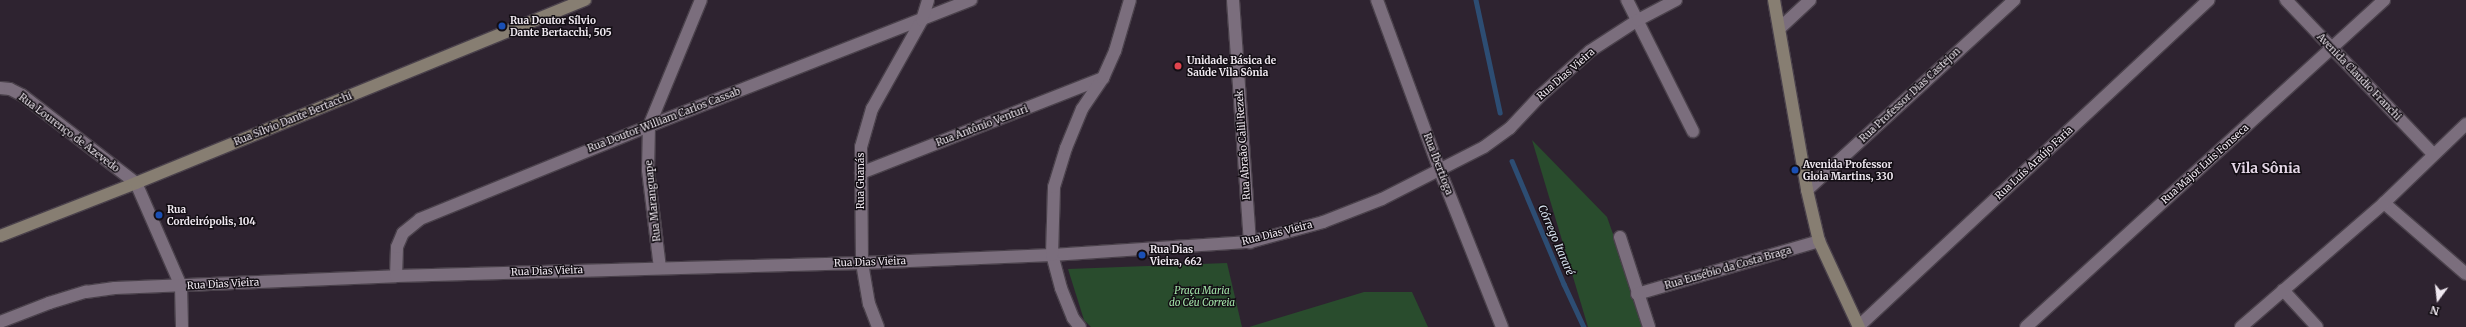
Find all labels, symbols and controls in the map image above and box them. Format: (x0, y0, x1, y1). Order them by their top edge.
place label: Rua Doutor Sílvio Dante Bertacchi, 505 (510, 14, 612, 38)
marker: Rua Doutor Sílvio Dante Bertacchi, 505 (497, 21, 507, 31)
street label: Avenida Claudio Franchi (2314, 31, 2404, 123)
street label: Rua Professor Dias Castejon (1857, 45, 1963, 145)
street label: Rua Dias Vieira (1535, 46, 1597, 102)
place label: Unidade Básica de Saúde Vila Sônia (1187, 54, 1276, 78)
marker: Unidade Básica de Saúde Vila Sônia (1172, 60, 1184, 72)
street label: Rua Doutor William Carlos Cassab (586, 85, 742, 155)
street label: Rua Sílvio Dante Bertacchi (232, 90, 354, 148)
street label: Rua Abraão Calil Rezek (1233, 90, 1253, 200)
street label: Rua Lourenço de Azevedo (16, 91, 122, 175)
street label: Rua Antônio Venturi (934, 103, 1030, 149)
street label: Rua Major Luis Fonseca (2159, 122, 2251, 206)
street label: Rua Luís Araújo Faria (1993, 124, 2075, 202)
street label: Rua Ibertioga (1421, 132, 1455, 196)
street label: Rua Guanás (855, 153, 867, 209)
place label: Avenida Professor Gioia Martins, 330 (1803, 158, 1893, 182)
street label: Rua Maranguape (643, 160, 663, 242)
district label: Vila Sônia (2231, 160, 2301, 176)
marker: Avenida Professor Gioia Martins, 330 (1790, 165, 1800, 175)
place label: Rua Cordeirópolis, 104 (167, 203, 256, 226)
water label: Córrego Itararé (1535, 203, 1577, 277)
marker: Rua Cordeirópolis, 104 (154, 210, 164, 220)
street label: Rua Dias Vieira (1241, 218, 1313, 248)
place label: Rua Dias Vieira, 662 (1150, 243, 1202, 266)
street label: Rua Eusébio da Costa Braga (1663, 244, 1793, 292)
marker: Rua Dias Vieira, 662 (1137, 250, 1147, 260)
street label: Rua Dias Vieira (834, 255, 906, 269)
street label: Rua Dias Vieira (511, 264, 583, 278)
street label: Rua Dias Vieira (187, 276, 259, 292)
north arrow (2418, 279, 2458, 319)
park label: Praça Maria do Céu Correia (1169, 284, 1235, 308)
text: N (2429, 303, 2441, 318)

